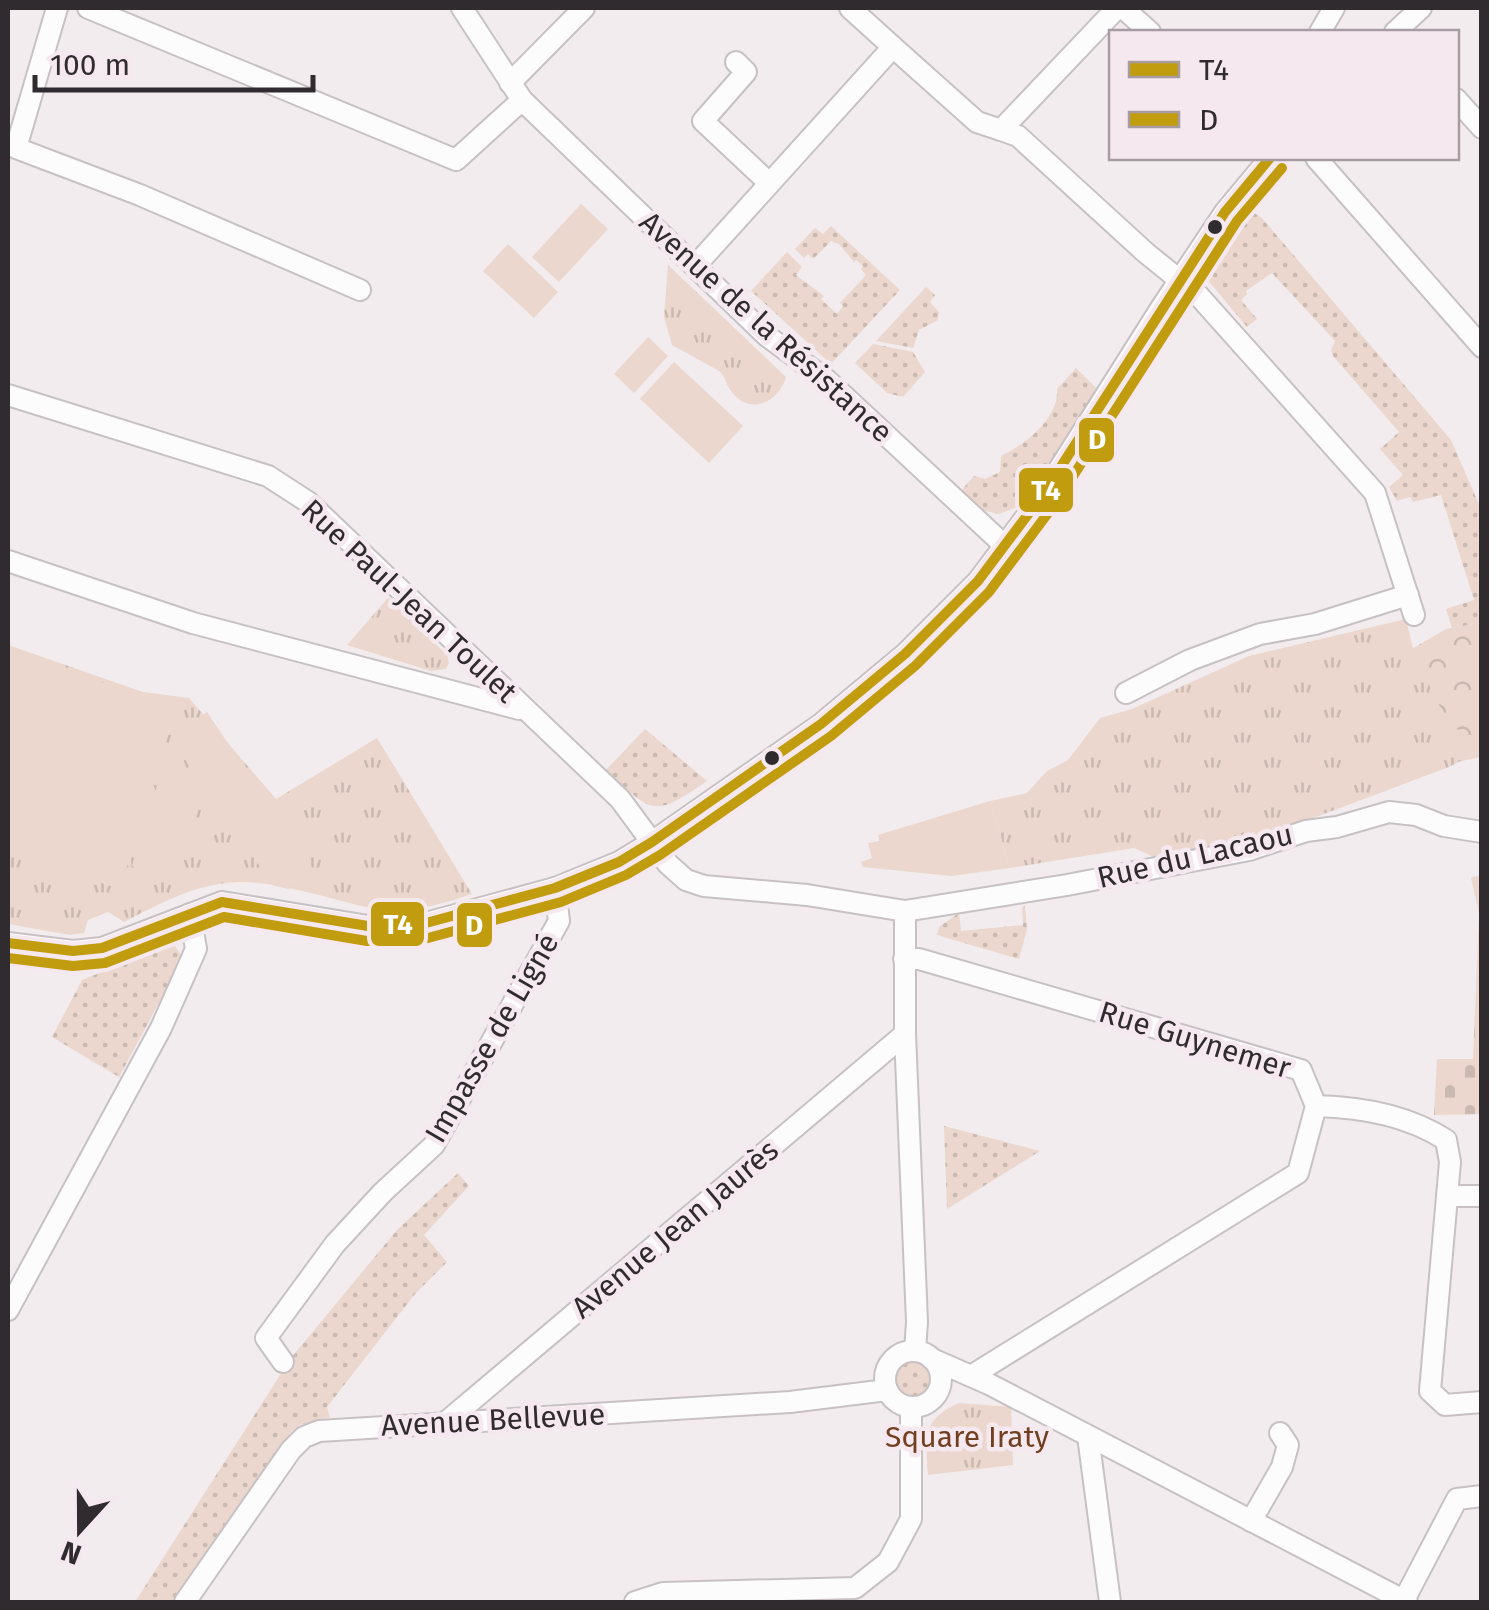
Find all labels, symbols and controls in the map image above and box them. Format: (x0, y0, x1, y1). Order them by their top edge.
scale bar (35, 30, 312, 92)
legend (1109, 30, 1459, 160)
text: 100 m (50, 47, 130, 83)
text: T4 (1199, 52, 1229, 88)
text: D (1199, 102, 1218, 138)
street label: Avenue de la Résistance (632, 204, 900, 450)
unlabelled marker (1205, 217, 1225, 237)
line badge: D (1077, 416, 1116, 464)
text: D (1088, 423, 1106, 456)
line badge: T4 (1017, 466, 1075, 514)
text: T4 (1031, 474, 1061, 507)
street label: Rue Paul-Jean Toulet (294, 492, 524, 710)
unlabelled marker (762, 748, 782, 768)
street label: Rue du Lacaou (1094, 816, 1296, 896)
line badge: T4 (369, 900, 426, 948)
line badge: D (455, 901, 494, 949)
text: T4 (383, 908, 413, 941)
text: D (465, 909, 483, 942)
street label: Impasse de Ligné (418, 927, 566, 1149)
street label: Rue Guynemer (1095, 994, 1296, 1086)
street label: Avenue Jean Jaurès (564, 1132, 786, 1326)
street label: Avenue Bellevue (380, 1396, 606, 1444)
park label: Square Iraty (885, 1419, 1049, 1455)
north arrow (30, 1480, 130, 1580)
text: N (57, 1534, 86, 1572)

